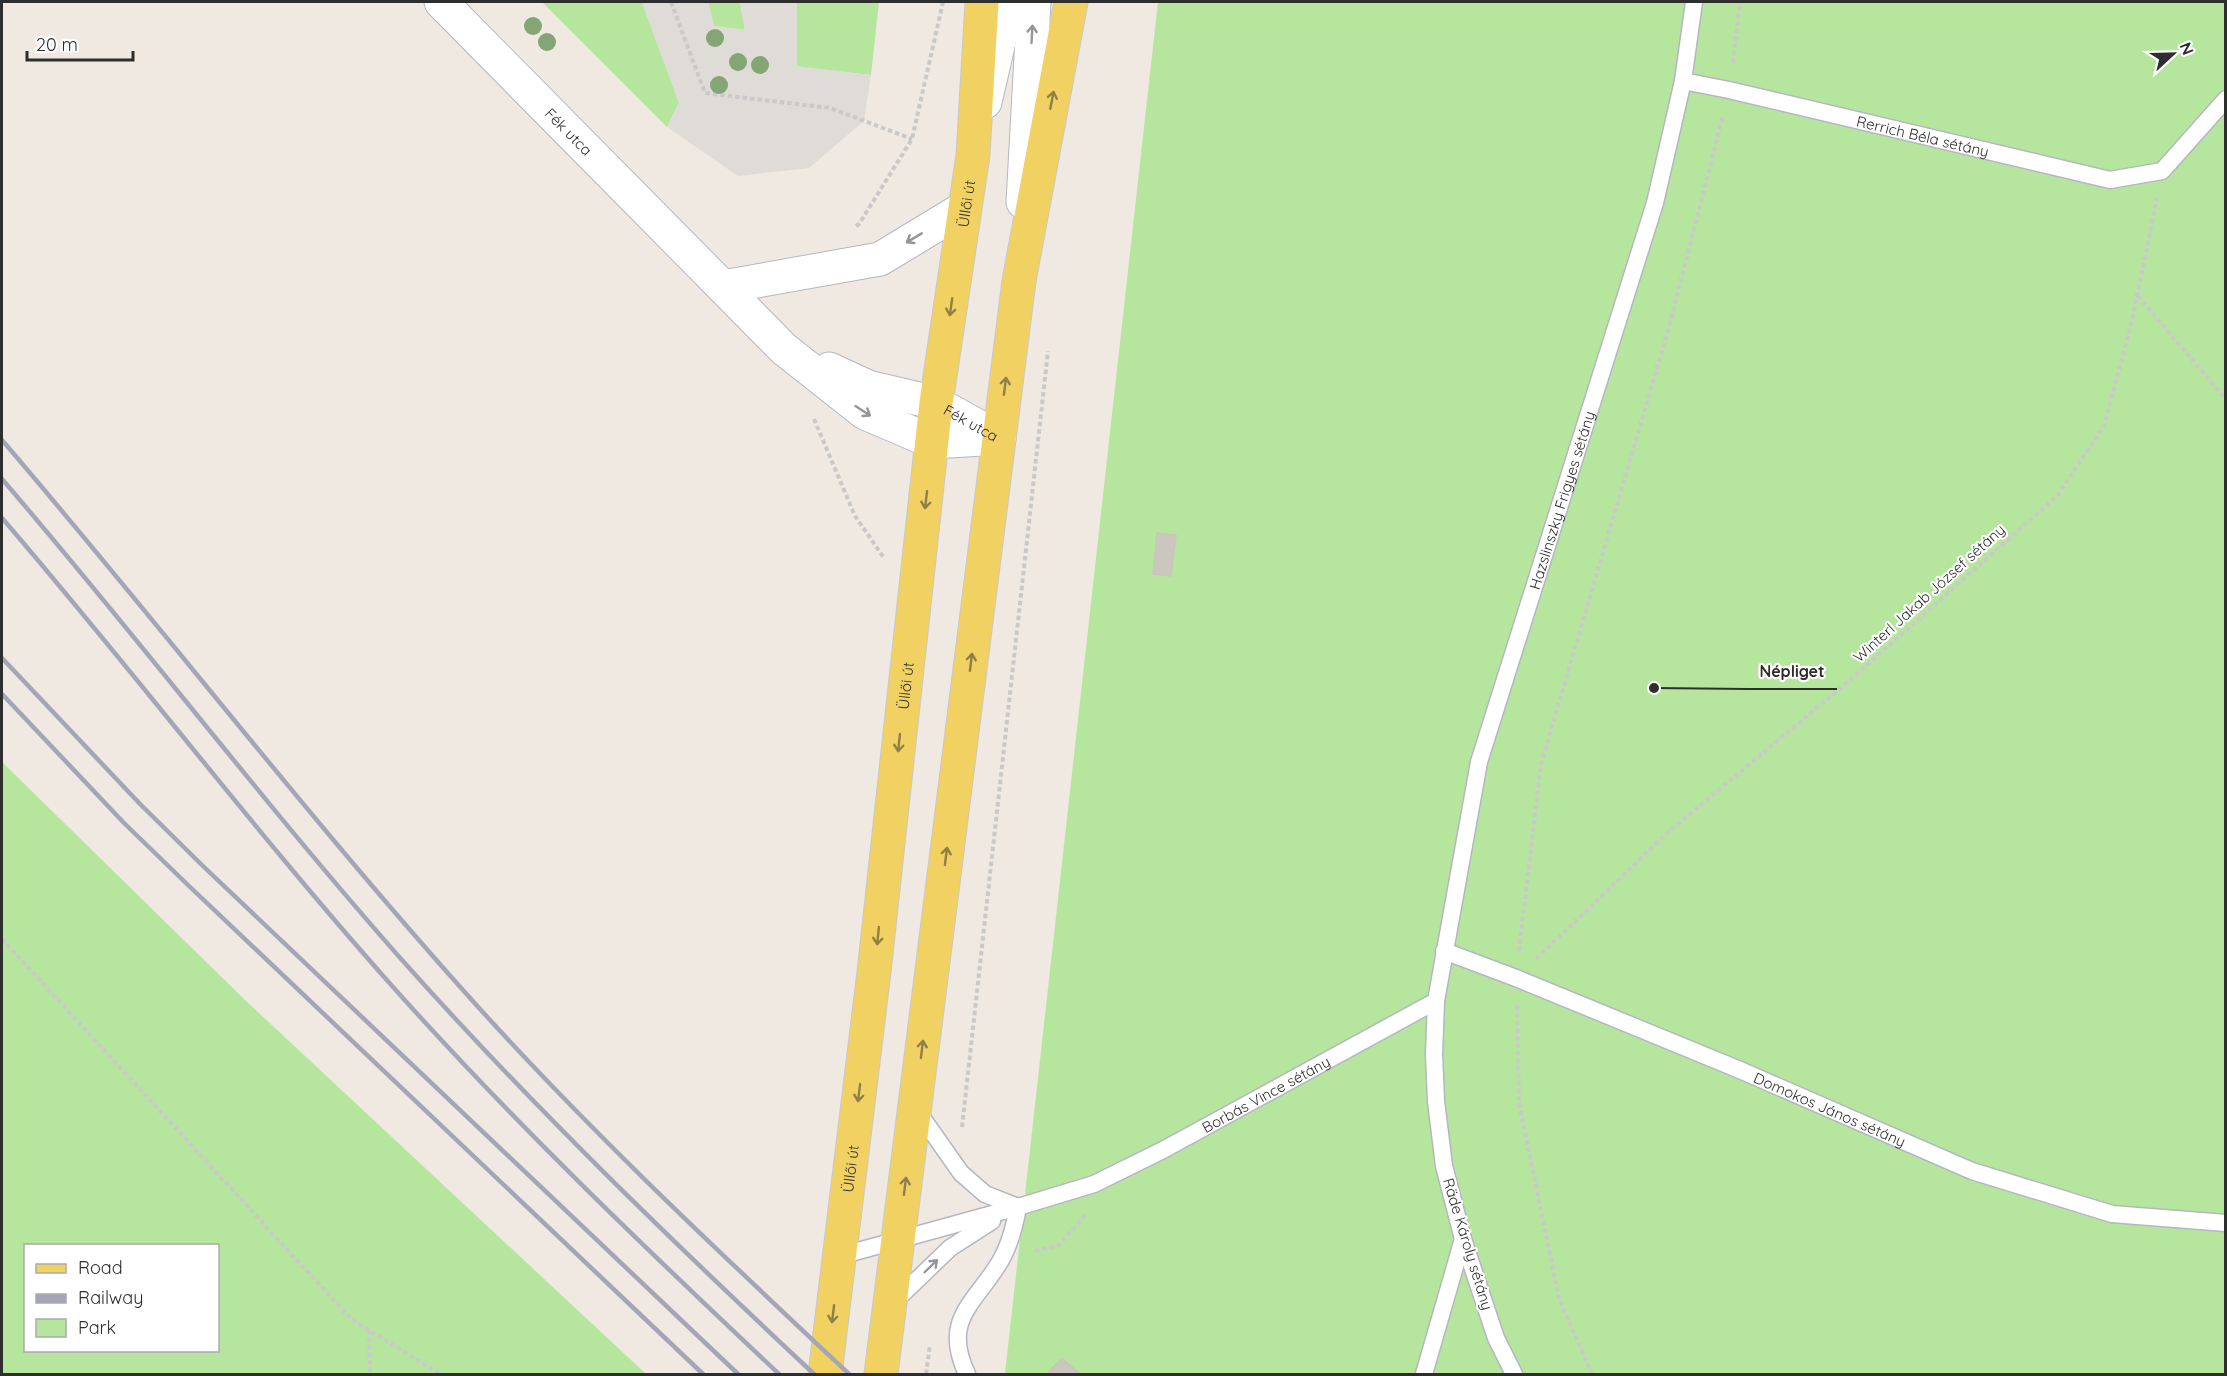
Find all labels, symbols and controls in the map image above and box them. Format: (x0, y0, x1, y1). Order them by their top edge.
scale bar (27, 24, 134, 62)
north arrow (2143, 24, 2203, 84)
one-way arrow (1027, 25, 1038, 45)
text: 20 m (36, 33, 78, 56)
text: N (2175, 39, 2198, 58)
one-way arrow (1047, 91, 1058, 110)
street label: Fék utca (541, 104, 597, 159)
street label: Rerrich Béla sétány (1855, 111, 1991, 161)
street label: Üllői út (953, 179, 979, 229)
one-way arrow (906, 232, 923, 244)
one-way arrow (945, 297, 956, 317)
one-way arrow (1000, 376, 1011, 396)
street label: Fék utca (941, 400, 1002, 445)
one-way arrow (855, 404, 872, 417)
street label: Hazslinszky Frigyes sétány (1524, 409, 1598, 592)
one-way arrow (920, 489, 931, 509)
street label: Winterl Jakab József sétány (1849, 520, 2009, 666)
one-way arrow (965, 653, 976, 673)
callout: Népliget (1748, 655, 1837, 689)
street label: Üllői út (893, 661, 917, 710)
text: Népliget (1759, 661, 1825, 681)
one-way arrow (893, 732, 904, 752)
one-way arrow (941, 846, 952, 866)
one-way arrow (872, 926, 883, 946)
one-way arrow (917, 1040, 928, 1060)
street label: Borbás Vince sétány (1198, 1051, 1333, 1137)
street label: Domokos János sétány (1751, 1068, 1909, 1151)
one-way arrow (854, 1083, 865, 1102)
street label: Üllői út (838, 1144, 862, 1193)
street label: Räde Károly sétány (1439, 1176, 1497, 1312)
one-way arrow (899, 1177, 910, 1196)
legend (24, 1244, 219, 1352)
text: Road (78, 1256, 123, 1279)
one-way arrow (924, 1258, 939, 1273)
text: Railway (78, 1286, 144, 1309)
one-way arrow (827, 1304, 838, 1324)
text: Park (78, 1316, 116, 1339)

